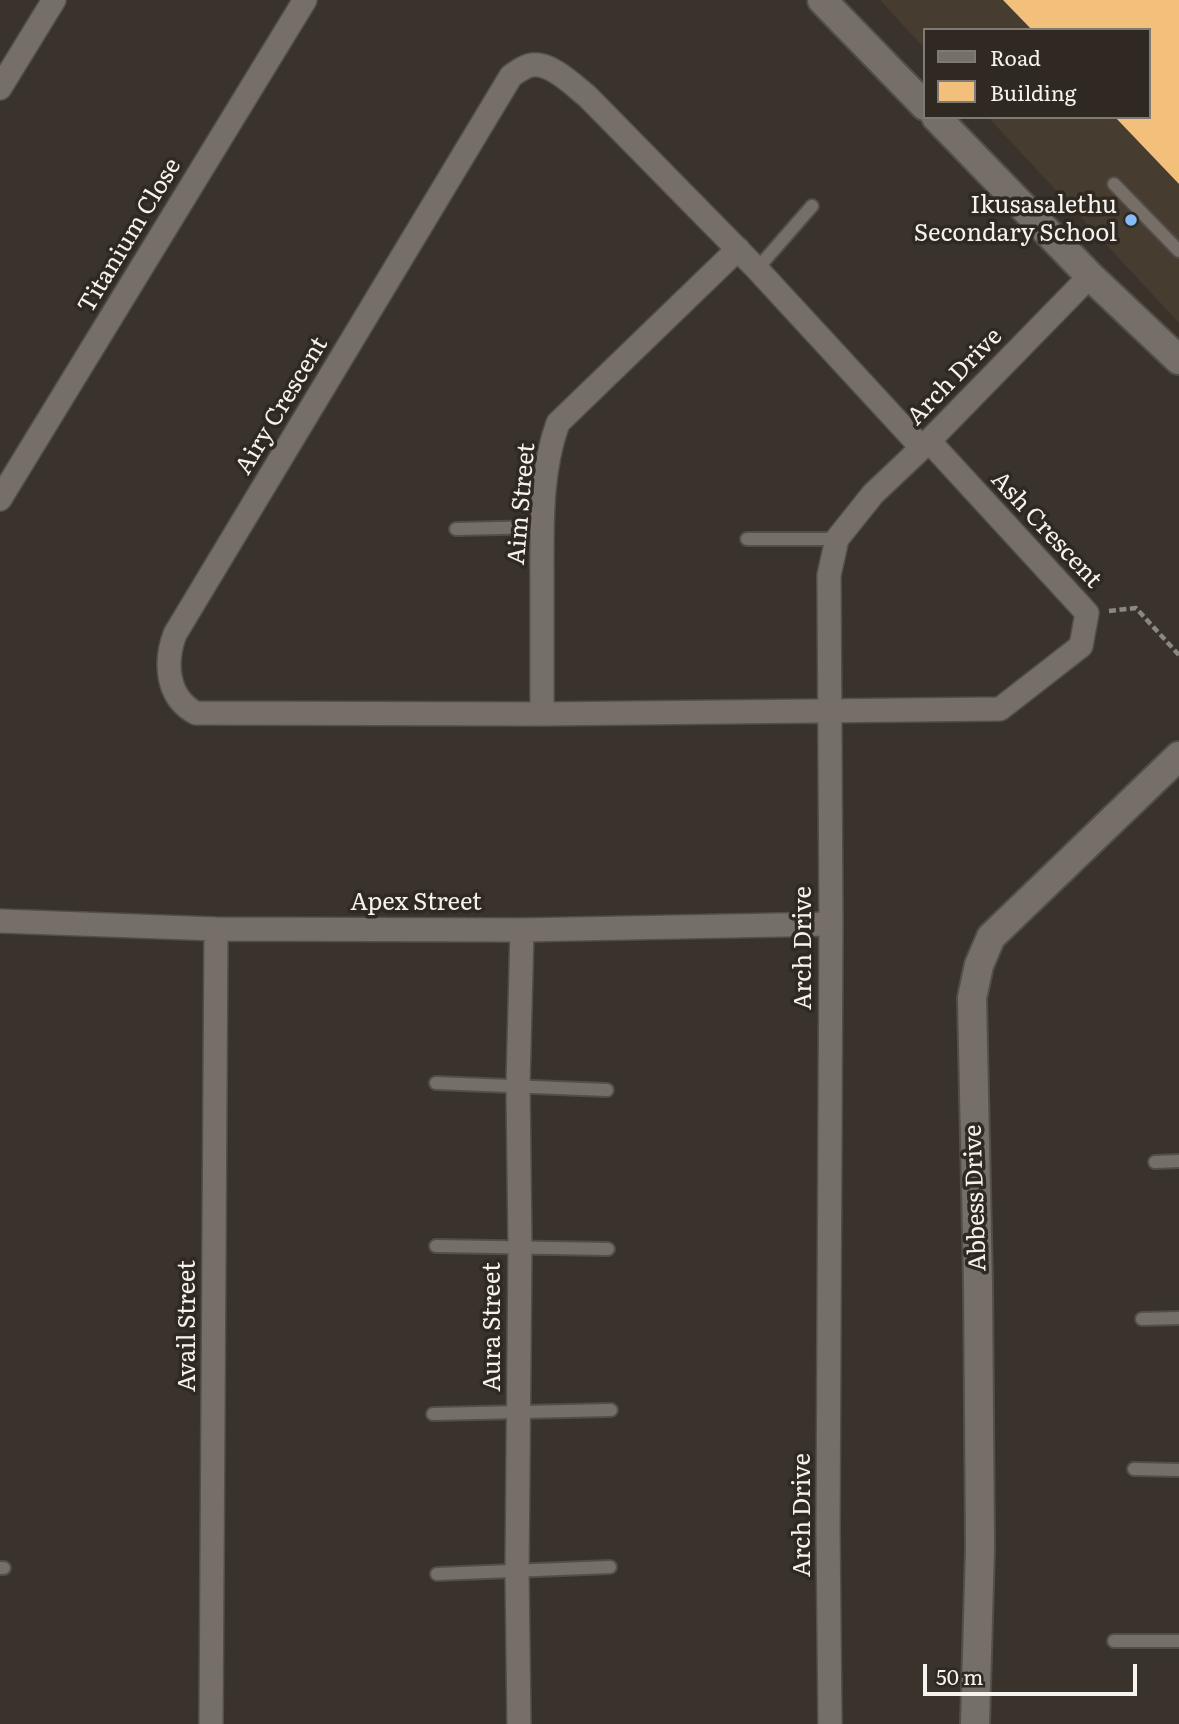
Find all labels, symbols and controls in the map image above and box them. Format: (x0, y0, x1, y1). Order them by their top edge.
legend (923, 28, 1151, 119)
text: Road (990, 41, 1041, 72)
text: Building (990, 76, 1076, 107)
street label: Titanium Close (72, 153, 188, 319)
place label: Ikusasalethu Secondary School (914, 192, 1117, 248)
marker: Ikusasalethu Secondary School (1123, 212, 1139, 228)
street label: Arch Drive (902, 322, 1008, 432)
street label: Airy Crescent (230, 332, 334, 480)
street label: Aim Street (502, 442, 542, 566)
street label: Ash Crescent (985, 466, 1107, 594)
street label: Arch Drive (790, 886, 818, 1010)
street label: Apex Street (350, 889, 482, 917)
street label: Abbess Drive (959, 1124, 993, 1272)
street label: Avail Street (174, 1260, 202, 1392)
street label: Aura Street (479, 1262, 507, 1392)
street label: Arch Drive (789, 1453, 817, 1577)
scale bar (927, 1650, 1140, 1694)
text: 50 m (936, 1660, 983, 1691)

